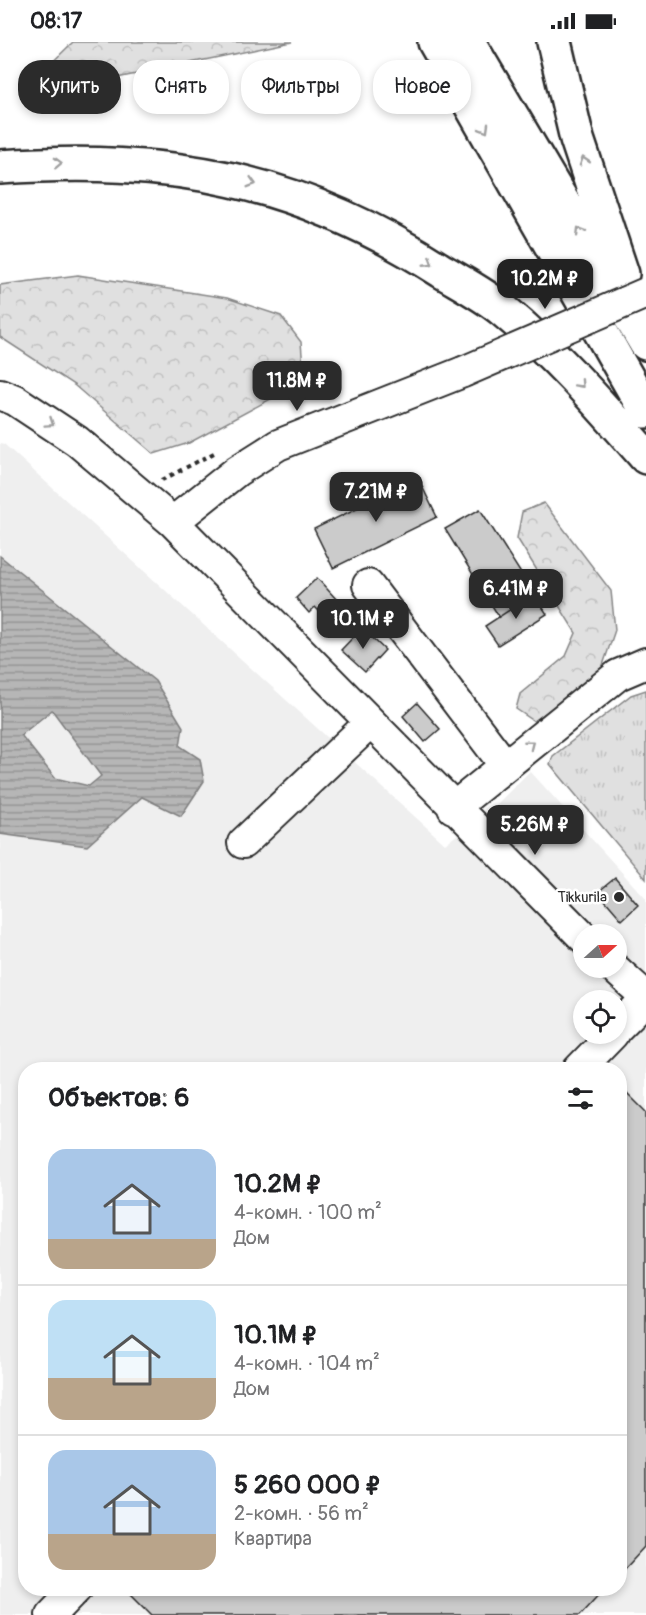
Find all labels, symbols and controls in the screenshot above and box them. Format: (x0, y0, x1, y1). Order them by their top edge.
text: 08:17 (30, 7, 82, 35)
chip: Купить (18, 60, 121, 114)
chip: Снять (133, 60, 229, 114)
chip: Фильтры (241, 60, 361, 114)
chip: Новое (373, 60, 471, 114)
one-way arrow (478, 123, 489, 133)
one-way arrow (579, 156, 591, 167)
one-way arrow (54, 157, 63, 170)
one-way arrow (247, 176, 257, 189)
one-way arrow (576, 227, 587, 237)
one-way arrow (423, 255, 433, 267)
pin: 10.2M ₽ (490, 259, 600, 310)
text: 10.2M ₽ (511, 266, 579, 291)
pin: 11.8M ₽ (242, 361, 352, 412)
text: 11.8M ₽ (267, 368, 327, 393)
one-way arrow (573, 377, 584, 388)
one-way arrow (44, 416, 55, 427)
pin: 7.21M ₽ (321, 472, 431, 523)
text: 7.21M ₽ (344, 479, 408, 504)
pin: 6.41M ₽ (461, 569, 571, 620)
text: 6.41M ₽ (483, 576, 549, 601)
pin: 10.1M ₽ (308, 599, 418, 650)
text: 10.1M ₽ (331, 606, 395, 631)
one-way arrow (523, 740, 534, 751)
pin: 5.26M ₽ (480, 805, 590, 856)
text: 5.26M ₽ (501, 812, 569, 837)
place label: Tikkurila (557, 888, 607, 907)
marker: Tikkurila (612, 890, 626, 904)
north arrow (573, 924, 627, 978)
map controls (573, 924, 627, 1044)
button: locate (573, 990, 627, 1044)
text: Объектов: 6 (48, 1082, 189, 1114)
icon: filters (564, 1082, 597, 1115)
text: 10.2M ₽ (234, 1168, 322, 1200)
icon: home (96, 1173, 168, 1245)
text: 4-комн. · 100 m² (234, 1200, 382, 1225)
text: Дом (234, 1225, 270, 1250)
text: 10.1M ₽ (234, 1319, 318, 1351)
icon: home (96, 1324, 168, 1396)
text: 4-комн. · 104 m² (234, 1351, 380, 1376)
text: Дом (234, 1376, 270, 1401)
text: 5 260 000 ₽ (234, 1469, 381, 1501)
icon: home (96, 1474, 168, 1546)
text: 2-комн. · 56 m² (234, 1501, 369, 1526)
text: Квартира (234, 1526, 312, 1551)

